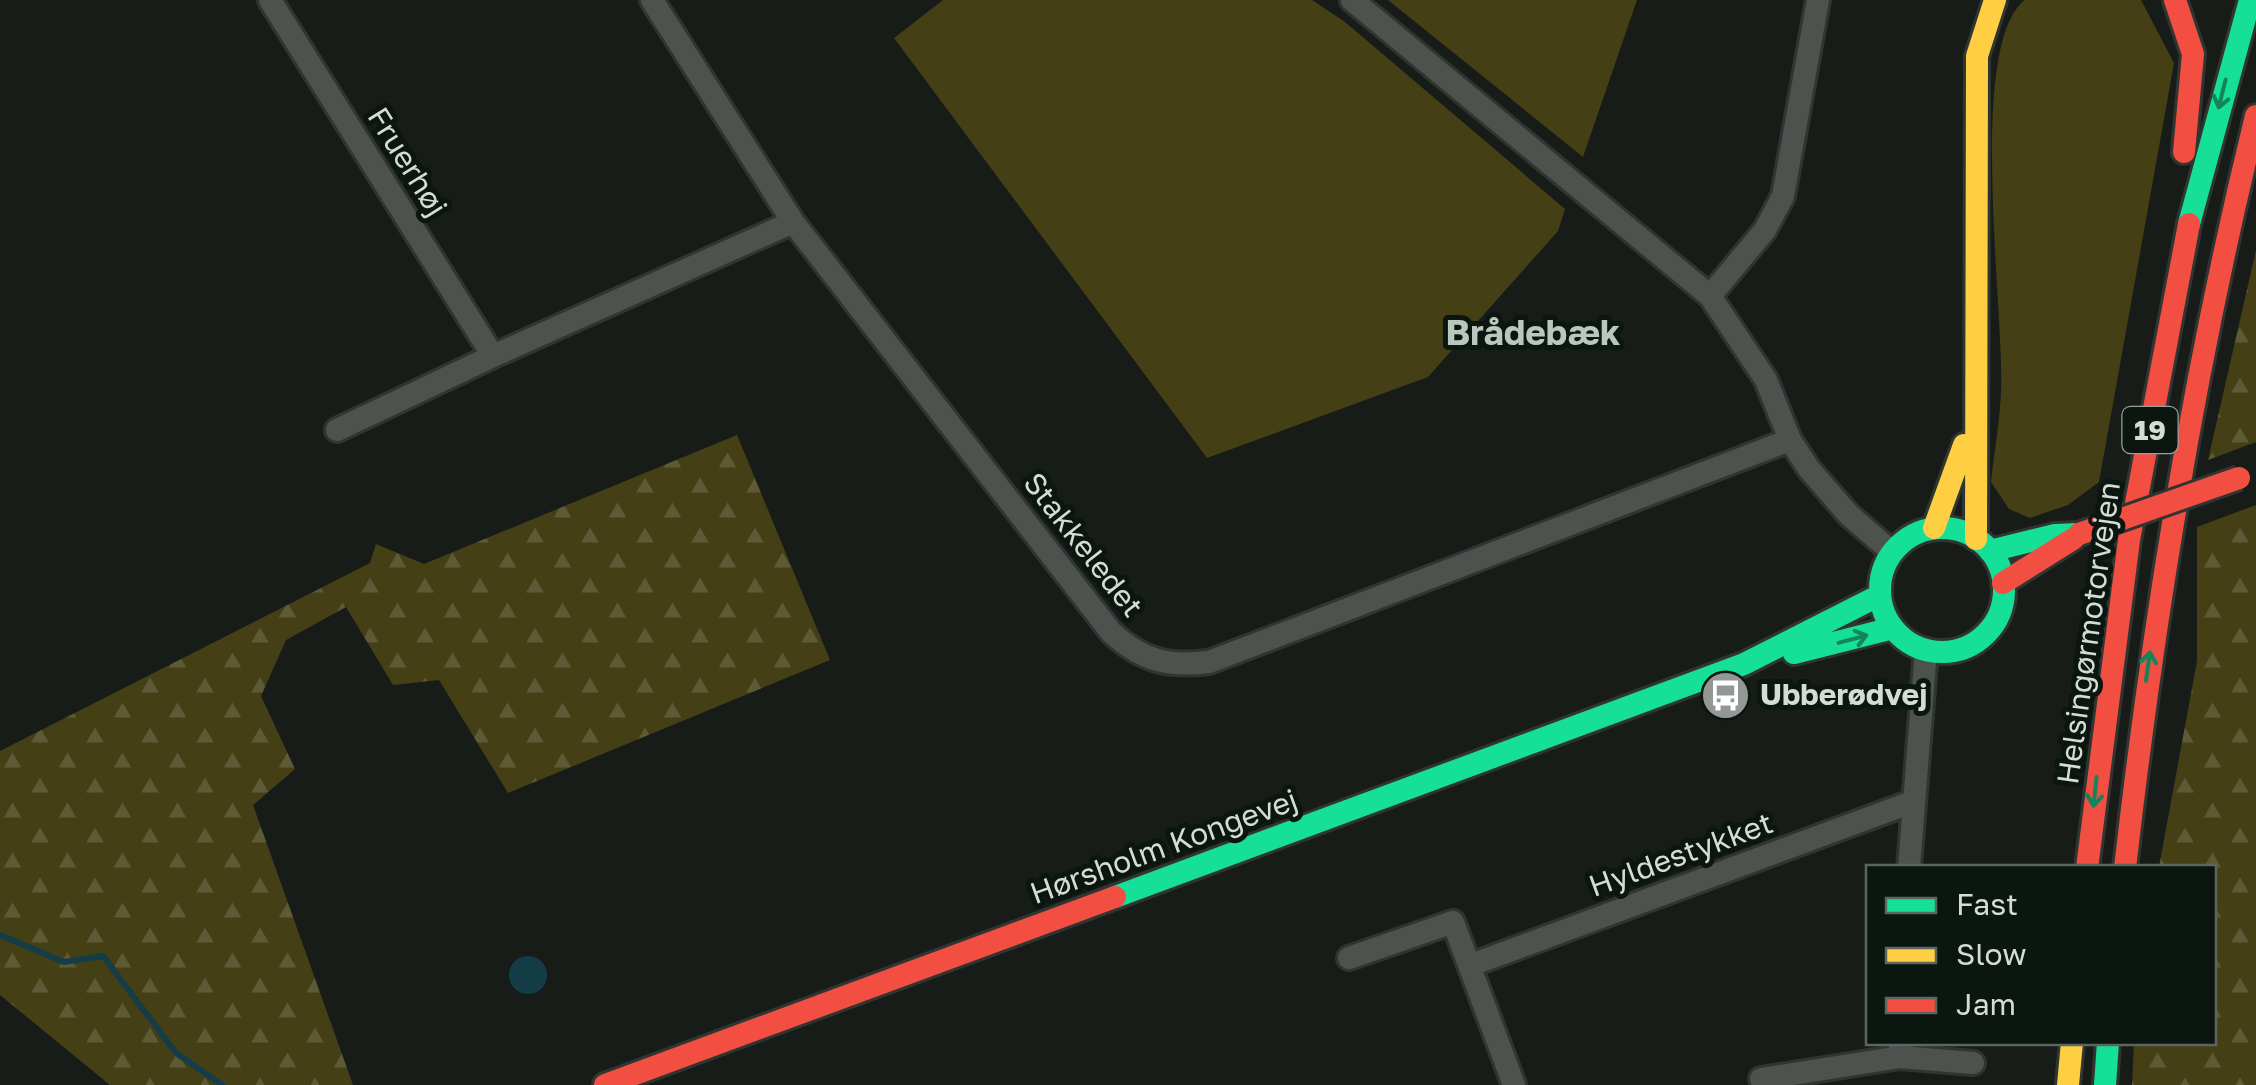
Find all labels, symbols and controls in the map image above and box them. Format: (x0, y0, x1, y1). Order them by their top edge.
one-way arrow (2212, 77, 2231, 109)
street label: Fruerhøj (360, 100, 455, 222)
district label: Brådebæk (1446, 311, 1620, 353)
road number: 19 (2122, 407, 2178, 453)
street label: Stakkeledet (1016, 465, 1151, 624)
street label: Helsingørmotorvejen (2049, 479, 2127, 786)
one-way arrow (1837, 629, 1868, 648)
one-way arrow (2139, 651, 2157, 683)
bus stop icon: Ubberødvej (1699, 669, 1751, 721)
place label: Ubberødvej (1760, 676, 1928, 712)
one-way arrow (2085, 775, 2104, 807)
street label: Hørsholm Kongevej (1025, 781, 1302, 911)
street label: Hyldestykket (1584, 804, 1777, 904)
legend (1866, 865, 2216, 1045)
text: Fast (1956, 886, 2018, 922)
text: Slow (1956, 936, 2027, 972)
text: Jam (1956, 986, 2016, 1022)

